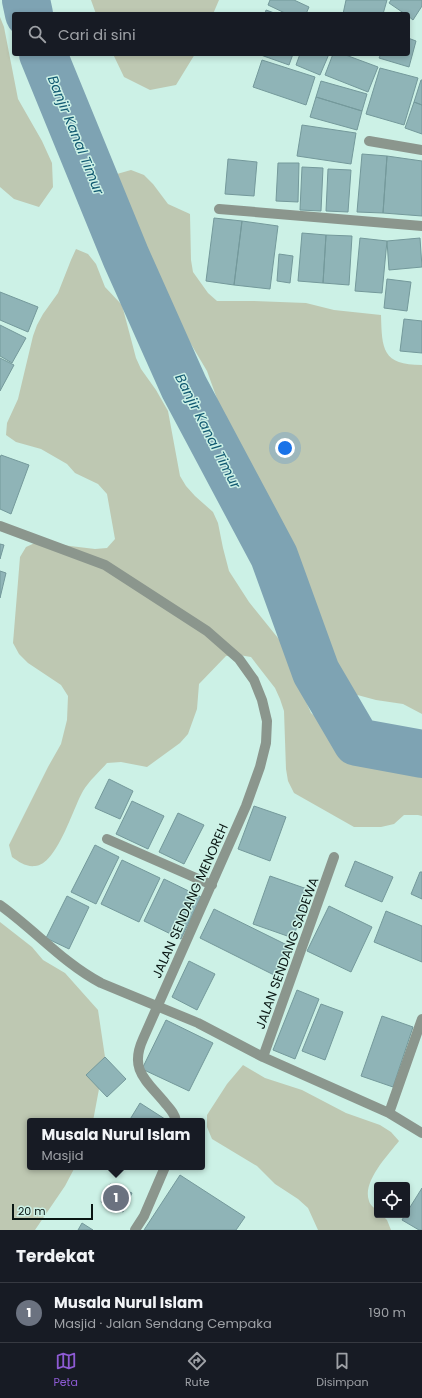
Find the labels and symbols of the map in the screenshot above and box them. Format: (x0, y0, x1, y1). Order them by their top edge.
water label: Banjir Kanal Timur (43, 72, 109, 198)
water label: Banjir Kanal Timur (170, 370, 246, 493)
your location (275, 438, 295, 458)
street label: JALAN SENDANG MENOREH (147, 821, 233, 981)
street label: JALAN SENDANG SADEWA (251, 874, 323, 1032)
pin: 1 (103, 1183, 129, 1213)
scale bar (12, 1202, 93, 1221)

